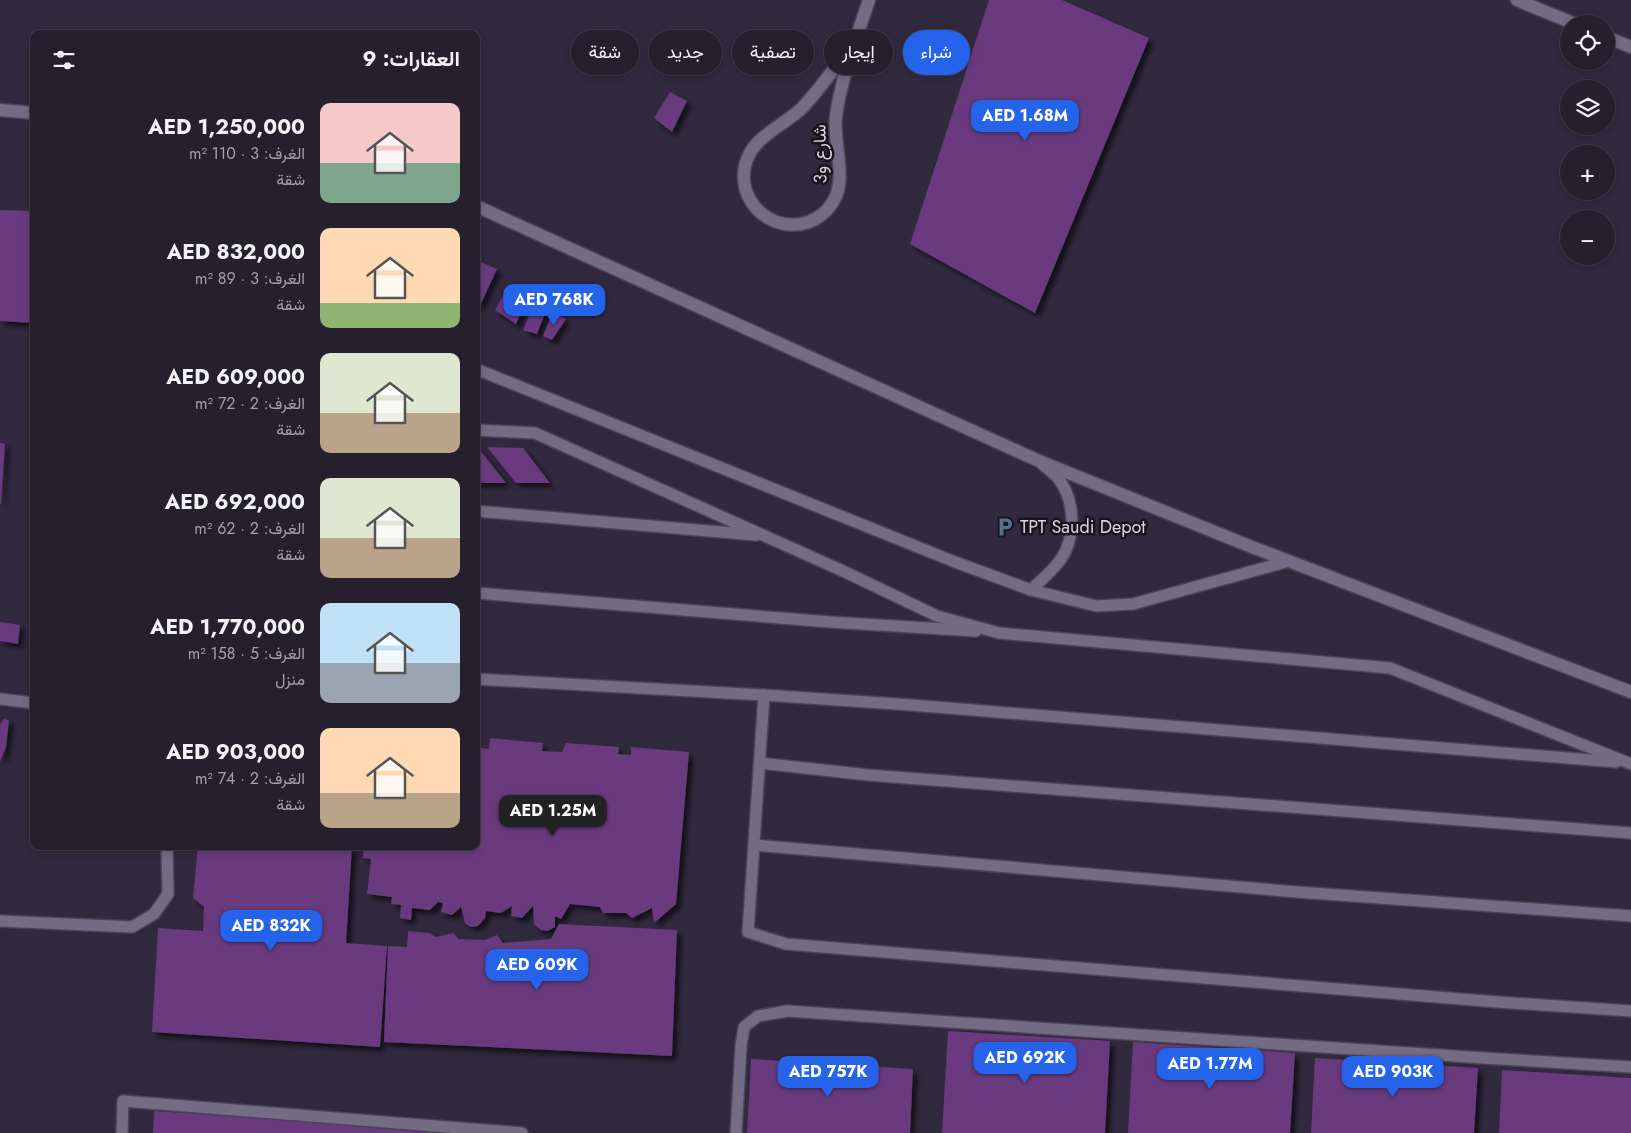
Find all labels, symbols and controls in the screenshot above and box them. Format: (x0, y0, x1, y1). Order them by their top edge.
map controls (1560, 15, 1615, 265)
button: locate (1560, 15, 1615, 70)
chip: شقة (571, 30, 639, 75)
chip: جديد (649, 30, 722, 75)
chip: تصفية (732, 30, 814, 75)
chip: إيجار (824, 30, 893, 75)
chip: شراء (903, 30, 970, 75)
text: العقارات: 9 (362, 44, 460, 74)
icon: filters (50, 46, 78, 74)
button: layers (1560, 80, 1615, 135)
pin: AED 1.68M (968, 100, 1082, 142)
text: AED 1.68M (982, 104, 1068, 127)
text: AED 1,250,000 (148, 112, 305, 142)
icon: home (360, 123, 420, 183)
street label: شارع و3 (806, 124, 834, 184)
text: الغرف: 3 · 110 m² (189, 142, 305, 165)
button: + (1560, 145, 1615, 200)
text: شقة (276, 168, 305, 191)
button: − (1560, 210, 1615, 265)
text: AED 832,000 (167, 237, 305, 267)
icon: home (360, 248, 420, 308)
text: الغرف: 3 · 89 m² (195, 267, 305, 290)
pin: AED 768K (502, 284, 606, 326)
text: AED 768K (514, 288, 594, 311)
text: شقة (276, 293, 305, 316)
text: AED 609,000 (166, 362, 305, 392)
icon: home (360, 373, 420, 433)
text: الغرف: 2 · 72 m² (195, 392, 305, 415)
text: شقة (276, 418, 305, 441)
text: AED 692,000 (165, 487, 305, 517)
icon: home (360, 498, 420, 558)
place label: TPT Saudi Depot (1020, 514, 1146, 540)
parking icon: TPT Saudi Depot (994, 516, 1016, 538)
text: الغرف: 2 · 62 m² (194, 517, 305, 540)
text: شقة (276, 543, 305, 566)
text: AED 1,770,000 (150, 612, 305, 642)
icon: home (360, 623, 420, 683)
text: الغرف: 5 · 158 m² (188, 642, 305, 665)
text: منزل (275, 668, 305, 691)
text: AED 903,000 (166, 737, 305, 767)
icon: home (360, 748, 420, 808)
text: الغرف: 2 · 74 m² (195, 767, 305, 790)
text: شقة (276, 793, 305, 816)
pin: AED 1.25M (496, 794, 610, 837)
text: AED 1.25M (510, 799, 596, 822)
pin: AED 832K (219, 910, 323, 952)
text: AED 832K (231, 914, 311, 937)
pin: AED 609K (485, 948, 589, 991)
text: AED 609K (496, 953, 578, 976)
pin: AED 692K (973, 1042, 1077, 1084)
text: AED 692K (984, 1046, 1066, 1069)
pin: AED 1.77M (1153, 1048, 1267, 1090)
text: AED 1.77M (1168, 1052, 1252, 1075)
pin: AED 757K (776, 1056, 880, 1098)
pin: AED 903K (1341, 1056, 1445, 1098)
text: AED 757K (789, 1060, 867, 1083)
text: AED 903K (1353, 1060, 1433, 1083)

